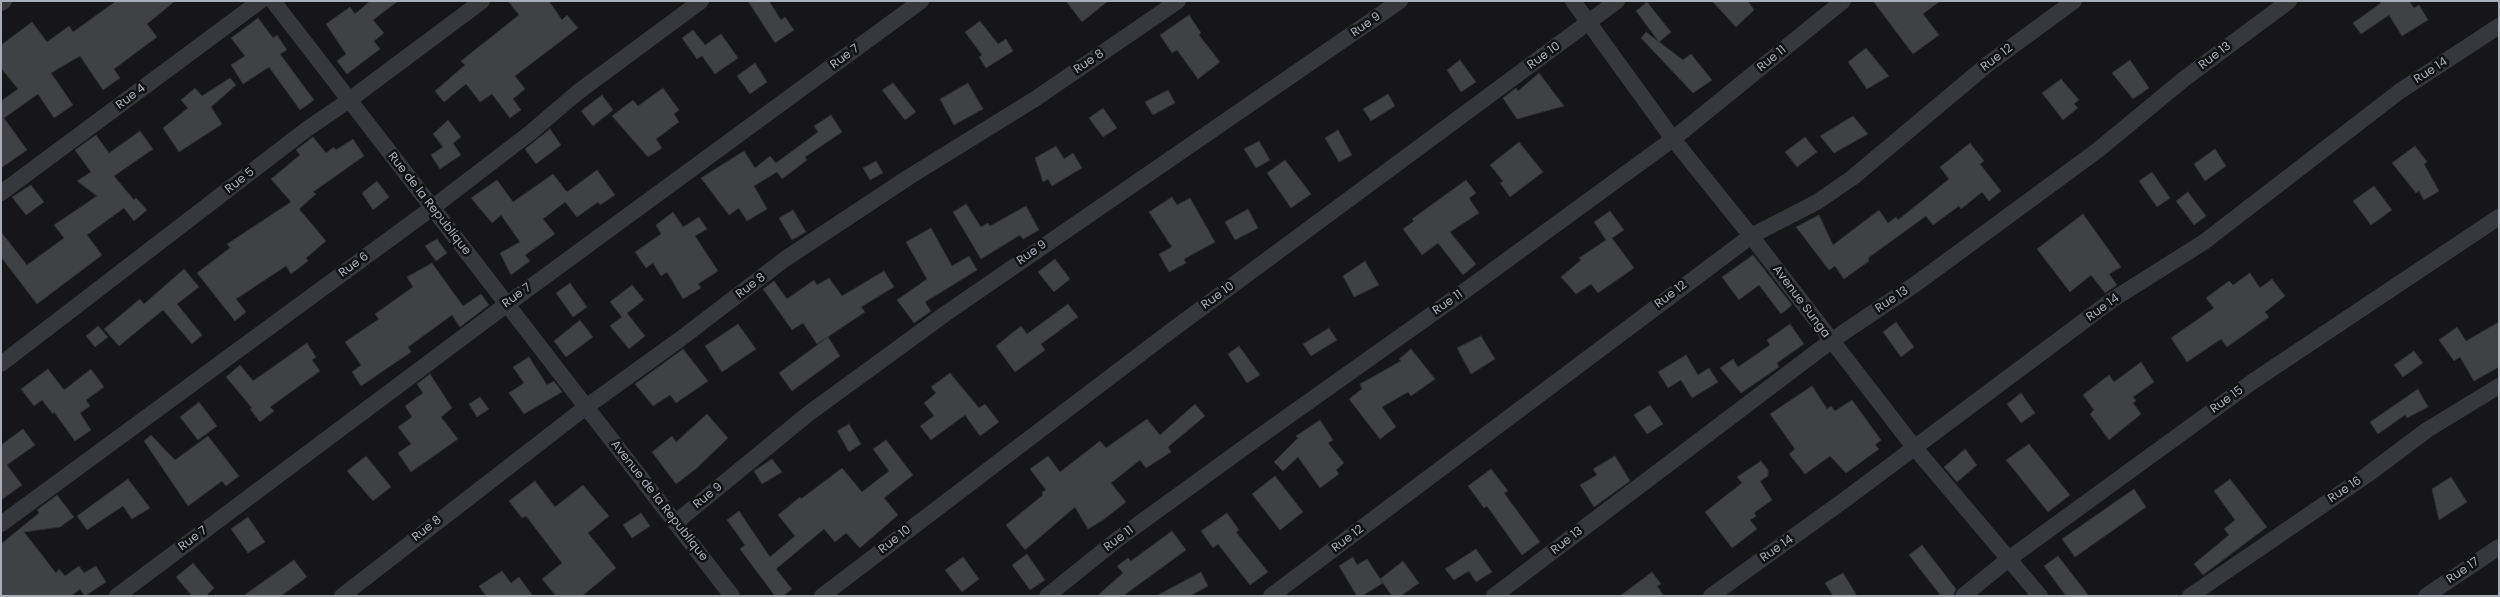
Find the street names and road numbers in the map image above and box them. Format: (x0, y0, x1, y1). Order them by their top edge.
street label: Rue 9 (1348, 10, 1384, 40)
street label: Rue 10 (1525, 39, 1563, 73)
street label: Rue 13 (2196, 39, 2234, 73)
street label: Rue 12 (1978, 41, 2016, 75)
street label: Rue 7 (828, 42, 862, 72)
street label: Rue 11 (1755, 43, 1789, 75)
street label: Rue 8 (1071, 47, 1107, 77)
street label: Rue 14 (2412, 55, 2450, 87)
street label: Rue 4 (113, 81, 149, 113)
street label: Rue de la Republique (384, 150, 474, 258)
street label: Rue 5 (223, 165, 257, 197)
street label: Rue 9 (1014, 238, 1050, 268)
street label: Rue 6 (336, 249, 372, 281)
street label: Avenue Sunga (1769, 263, 1833, 341)
street label: Rue 8 (733, 270, 769, 302)
street label: Rue 12 (1652, 278, 1690, 312)
street label: Rue 10 (1199, 279, 1237, 313)
street label: Rue 7 (500, 281, 534, 311)
street label: Rue 13 (1873, 284, 1911, 316)
street label: Rue 11 (1430, 288, 1466, 318)
street label: Rue 14 (2084, 291, 2122, 325)
street label: Rue 15 (2208, 383, 2246, 417)
street label: Avenue de la Republique (607, 438, 711, 564)
street label: Rue 16 (2326, 474, 2364, 506)
street label: Rue 9 (691, 480, 725, 512)
street label: Rue 8 (409, 513, 445, 545)
street label: Rue 12 (1329, 522, 1367, 556)
street label: Rue 10 (876, 523, 914, 557)
street label: Rue 11 (1101, 523, 1137, 555)
street label: Rue 7 (176, 524, 210, 554)
street label: Rue 13 (1548, 524, 1586, 558)
street label: Rue 14 (1758, 532, 1796, 566)
street label: Rue 17 (2444, 555, 2482, 587)

